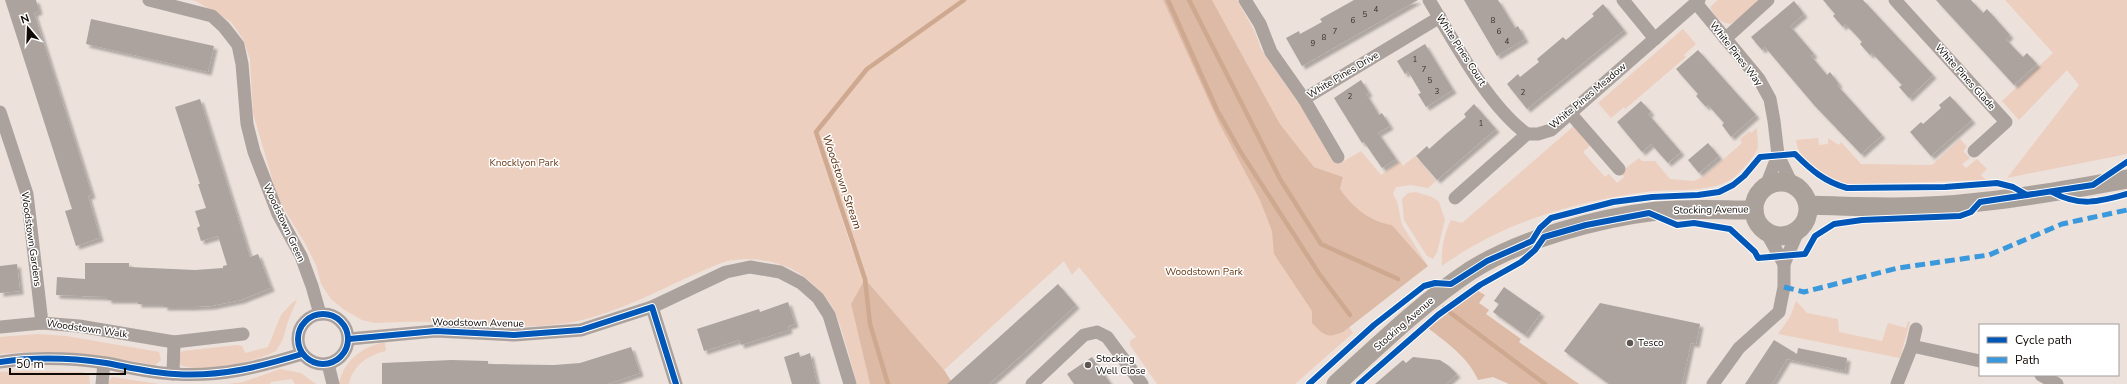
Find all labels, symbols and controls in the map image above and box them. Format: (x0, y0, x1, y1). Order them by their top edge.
house number: 4 (1374, 4, 1379, 15)
north arrow (8, 8, 48, 48)
house number: 5 (1363, 9, 1368, 20)
text: N (19, 11, 31, 27)
street label: White Pines Court (1433, 12, 1490, 89)
house number: 6 (1351, 15, 1356, 26)
house number: 8 (1491, 15, 1496, 26)
street label: White Pines Way (1706, 19, 1766, 90)
house number: 7 (1333, 26, 1338, 37)
house number: 6 (1497, 26, 1502, 37)
house number: 8 (1322, 32, 1327, 43)
house number: 4 (1505, 36, 1510, 47)
house number: 9 (1311, 38, 1316, 49)
street label: White Pines Glade (1932, 41, 1998, 113)
street label: White Pines Drive (1305, 48, 1381, 102)
house number: 1 (1413, 54, 1418, 65)
street label: White Pines Meadow (1547, 59, 1630, 132)
house number: 7 (1422, 64, 1427, 75)
house number: 5 (1428, 75, 1433, 86)
house number: 3 (1435, 86, 1440, 97)
house number: 2 (1521, 87, 1526, 98)
house number: 2 (1348, 91, 1353, 102)
house number: 1 (1479, 118, 1484, 129)
water label: Woodstown Stream (819, 133, 865, 231)
park label: Knocklyon Park (490, 156, 559, 170)
street label: Woodstown Green (260, 182, 308, 264)
street label: Woodstown Gardens (17, 191, 45, 287)
street label: Stocking Avenue (1673, 202, 1749, 218)
park label: Woodstown Park (1165, 265, 1244, 279)
street label: Stocking Avenue (1371, 294, 1437, 354)
street label: Woodstown Avenue (432, 315, 524, 331)
street label: Woodstown Walk (46, 316, 129, 342)
legend (1979, 324, 2119, 376)
text: Cycle path (2015, 332, 2072, 348)
place label: Tesco (1638, 336, 1664, 350)
marker: Tesco (1625, 338, 1635, 348)
scale bar (10, 350, 125, 376)
place label: Stocking Well Close (1096, 352, 1146, 378)
text: Path (2015, 352, 2040, 368)
text: 50 m (16, 356, 44, 372)
marker: Stocking Well Close (1083, 360, 1093, 370)

